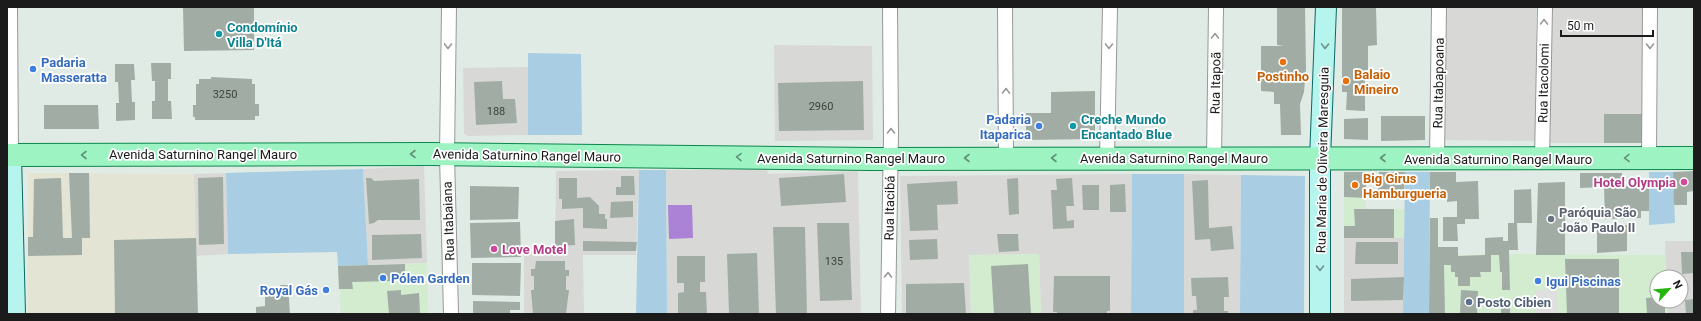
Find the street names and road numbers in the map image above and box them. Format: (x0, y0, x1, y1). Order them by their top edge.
street label: Rua Itabapoana (1430, 38, 1447, 129)
street label: Rua Itacolomi (1535, 43, 1552, 123)
street label: Rua Itapoã (1207, 52, 1224, 114)
street label: Rua Maria de Oliveira Maresguia (1313, 67, 1332, 253)
street label: Avenida Saturnino Rangel Mauro (433, 146, 621, 165)
street label: Avenida Saturnino Rangel Mauro (109, 147, 297, 162)
street label: Avenida Saturnino Rangel Mauro (757, 151, 945, 166)
street label: Avenida Saturnino Rangel Mauro (1080, 151, 1268, 166)
street label: Avenida Saturnino Rangel Mauro (1404, 152, 1592, 167)
street label: Rua Itacibá (881, 176, 898, 240)
street label: Rua Itabaiana (440, 181, 457, 261)

